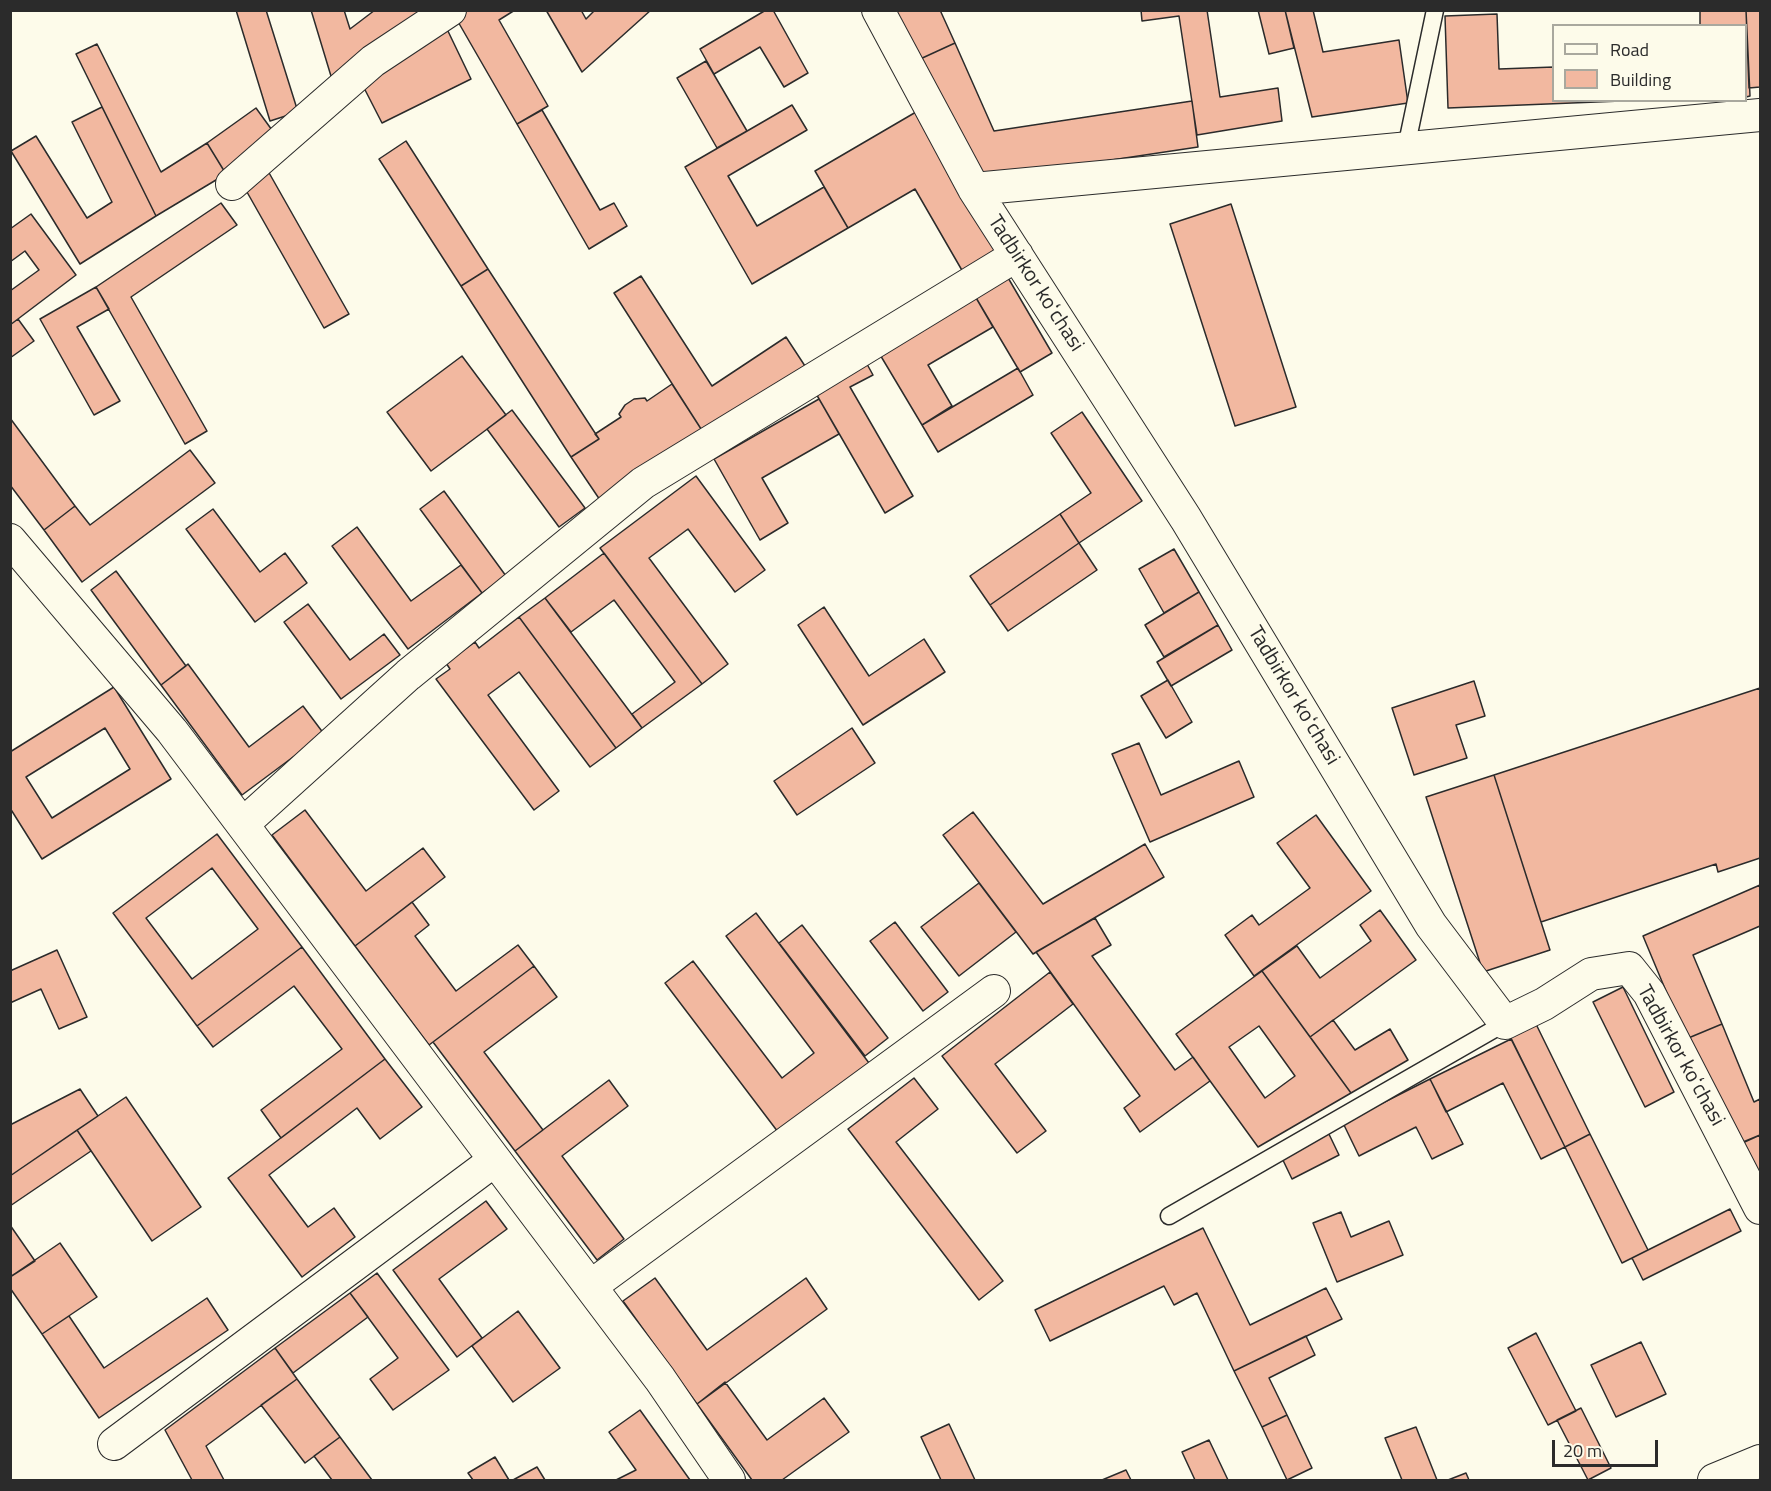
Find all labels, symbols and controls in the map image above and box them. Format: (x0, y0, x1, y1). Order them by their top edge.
legend (1552, 24, 1747, 102)
text: Road (1610, 36, 1649, 63)
text: Building (1610, 66, 1671, 93)
street label: Tadbirkor koʻchasi (982, 211, 1088, 357)
street label: Tadbirkor koʻchasi (1242, 622, 1344, 770)
street label: Tadbirkor koʻchasi (1631, 981, 1729, 1131)
scale bar (1555, 1428, 1662, 1466)
text: 20 m (1563, 1437, 1602, 1464)

